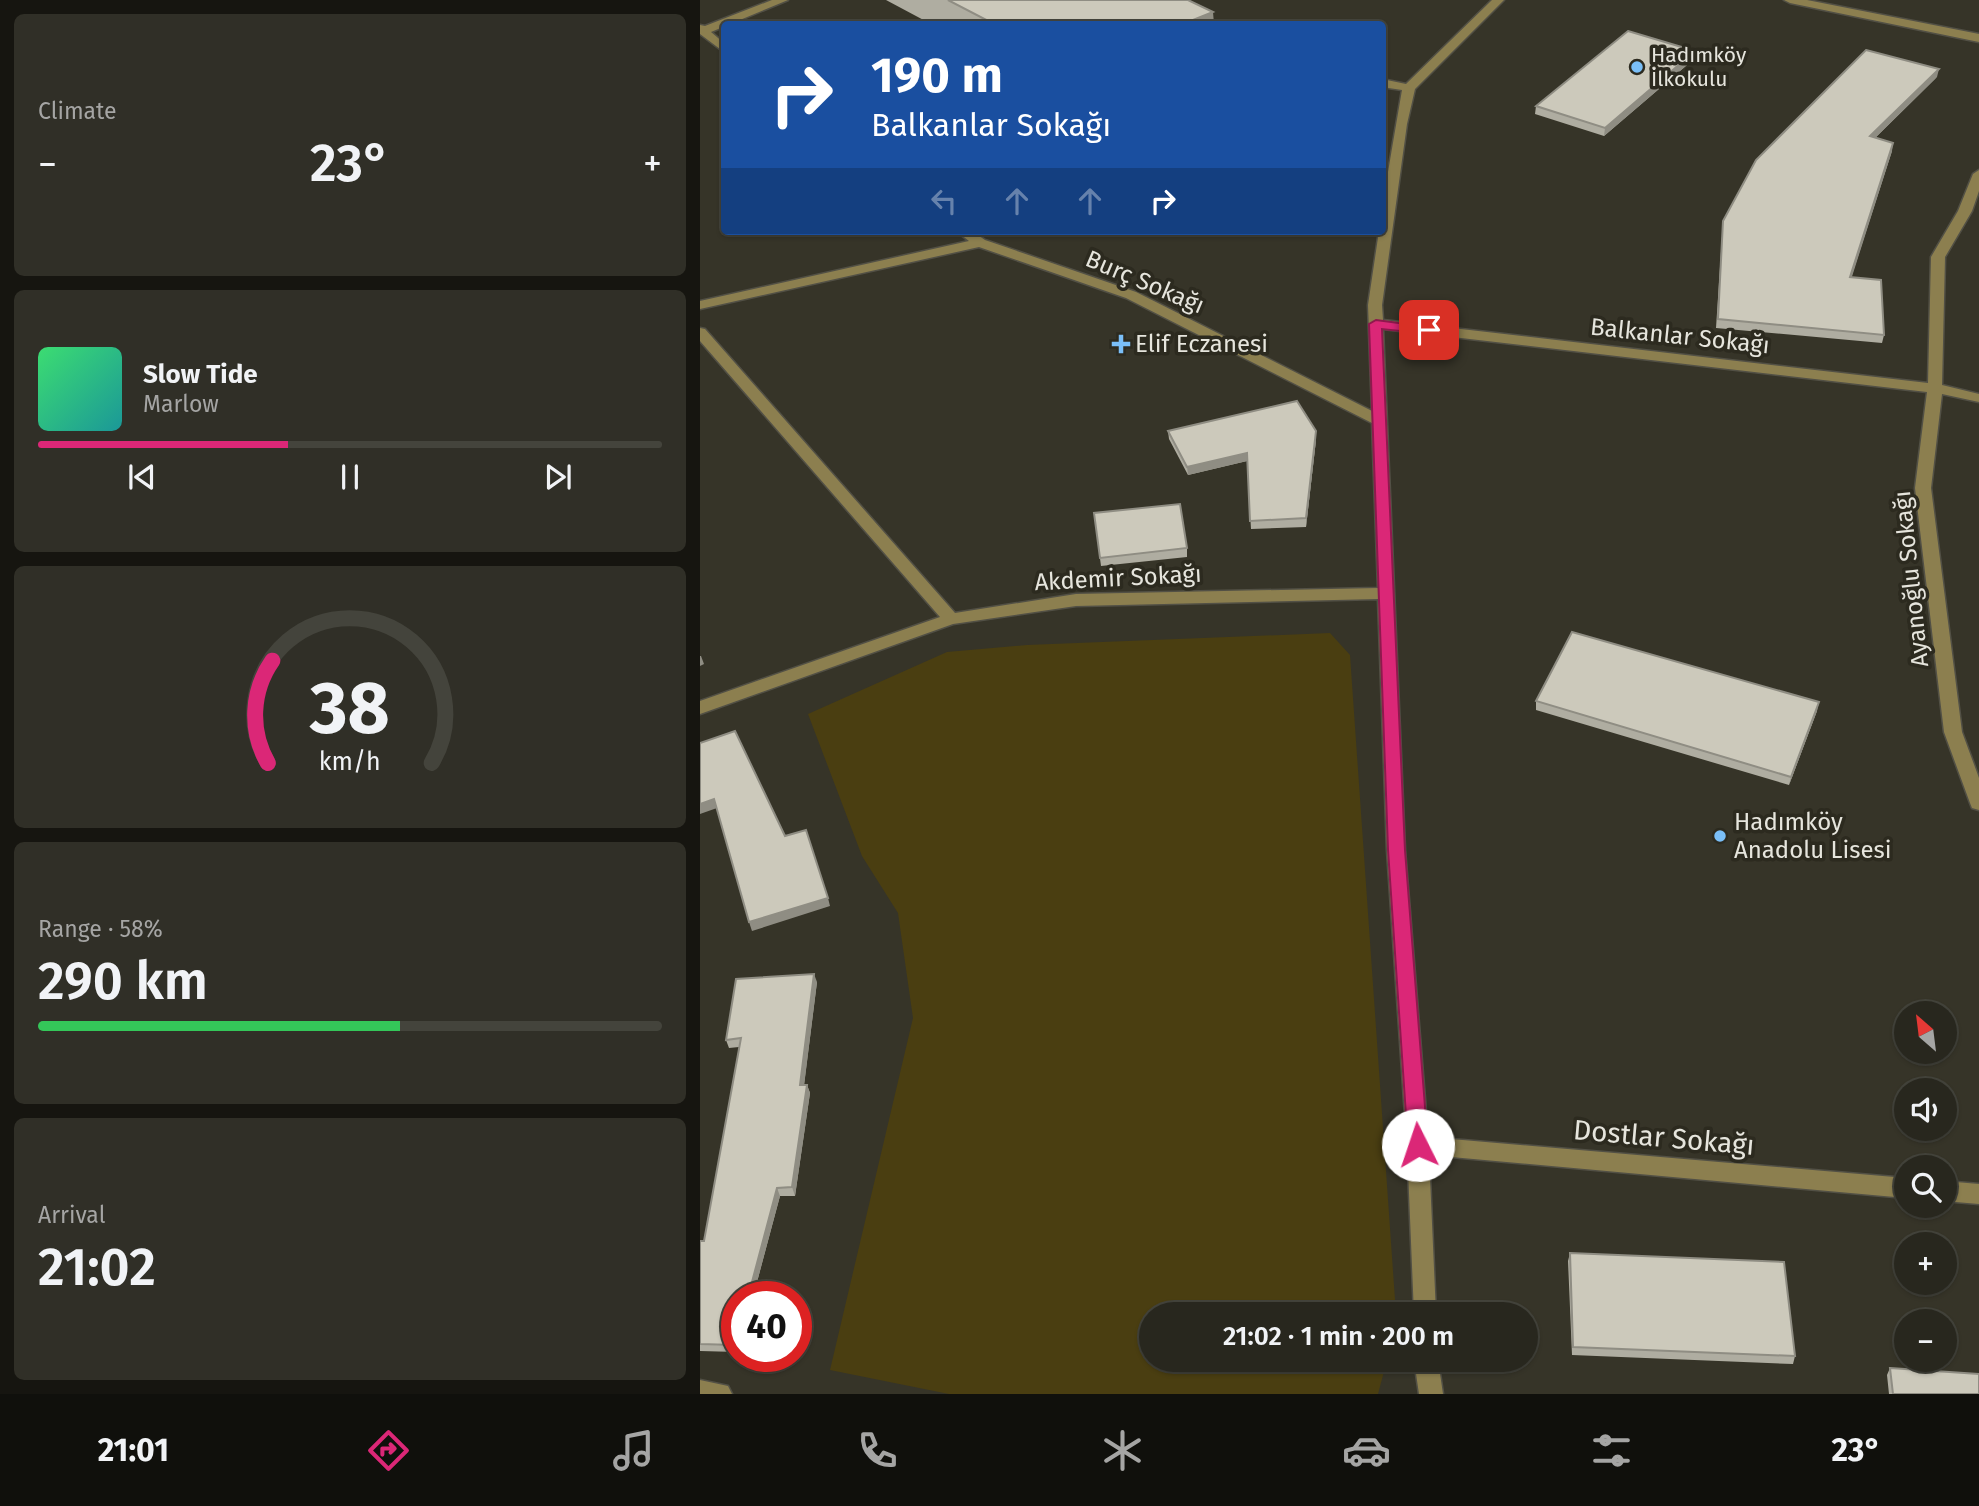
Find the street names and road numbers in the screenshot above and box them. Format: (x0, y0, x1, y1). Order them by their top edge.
street label: Burç Sokağı (1082, 244, 1208, 320)
street label: Balkanlar Sokağı (1589, 313, 1771, 359)
street label: Ayanoğlu Sokağı (1888, 489, 1934, 669)
street label: Akdemir Sokağı (1034, 560, 1202, 596)
street label: Dostlar Sokağı (1572, 1113, 1756, 1162)

